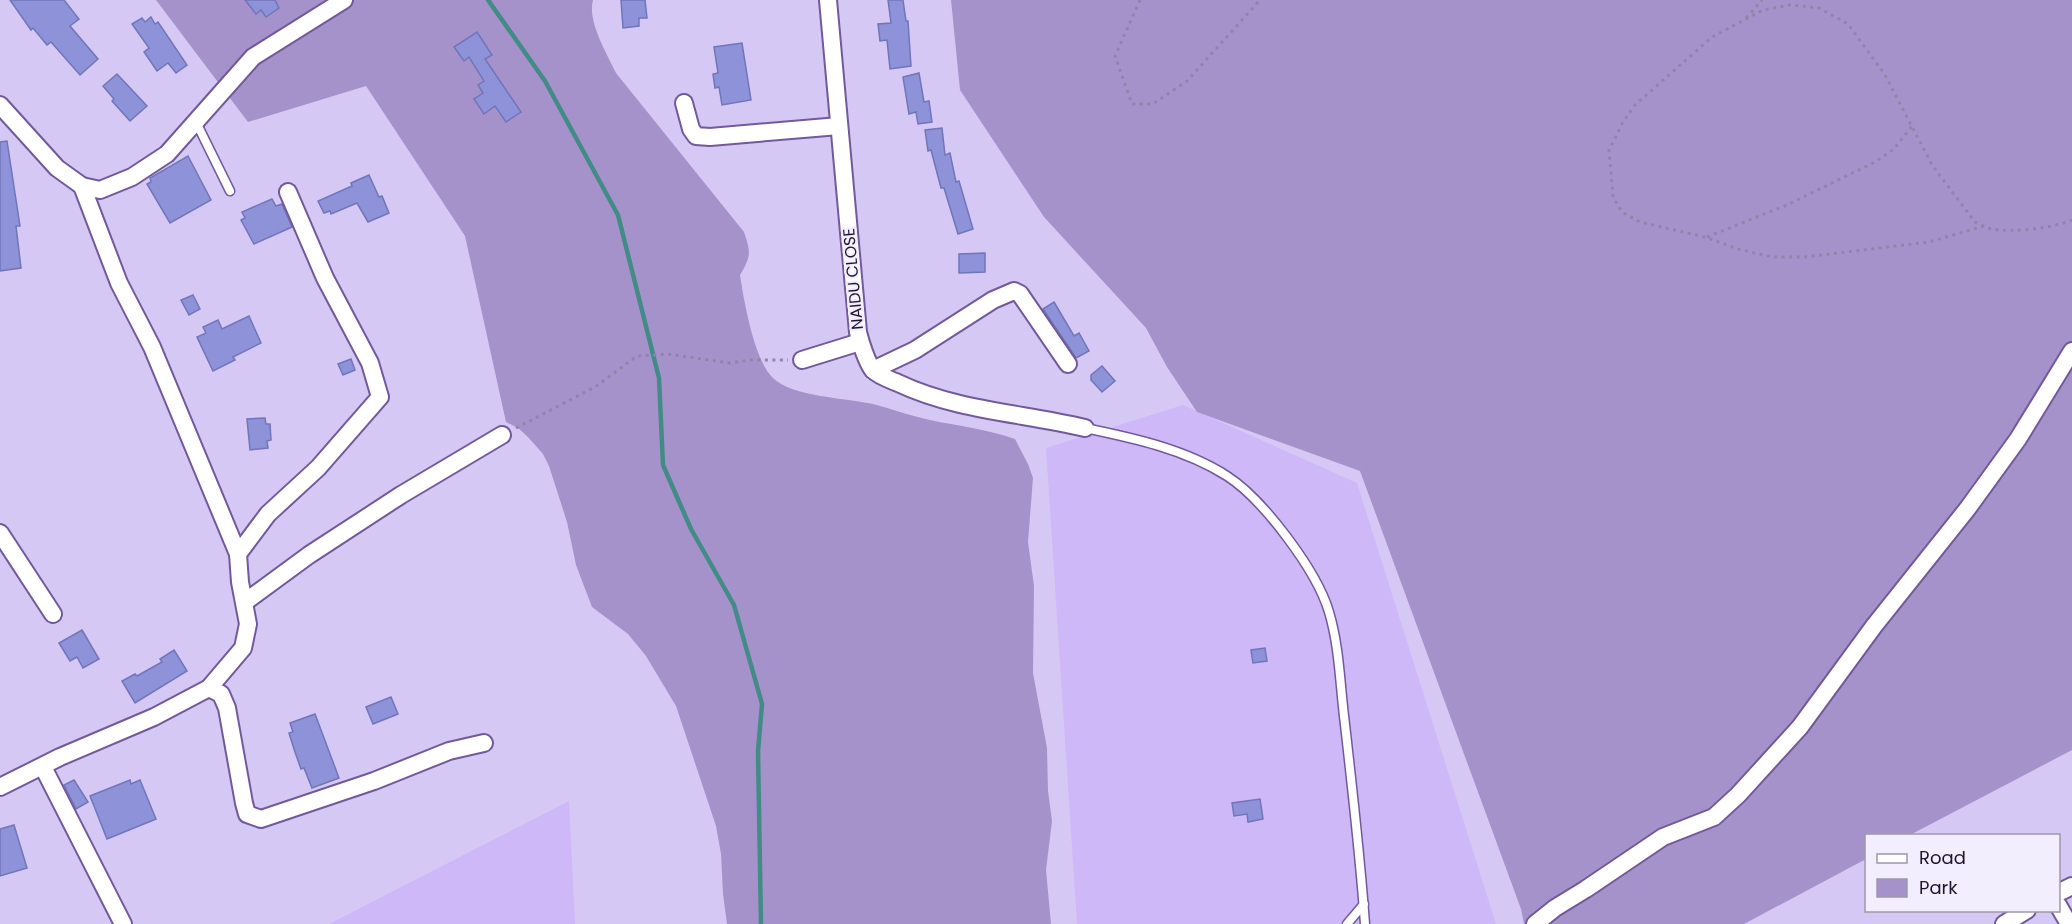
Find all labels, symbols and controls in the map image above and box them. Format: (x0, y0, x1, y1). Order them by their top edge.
street label: NAIDU CLOSE (837, 227, 869, 331)
legend (1865, 834, 2060, 912)
text: Road (1919, 845, 1966, 870)
text: Park (1919, 875, 1958, 900)

